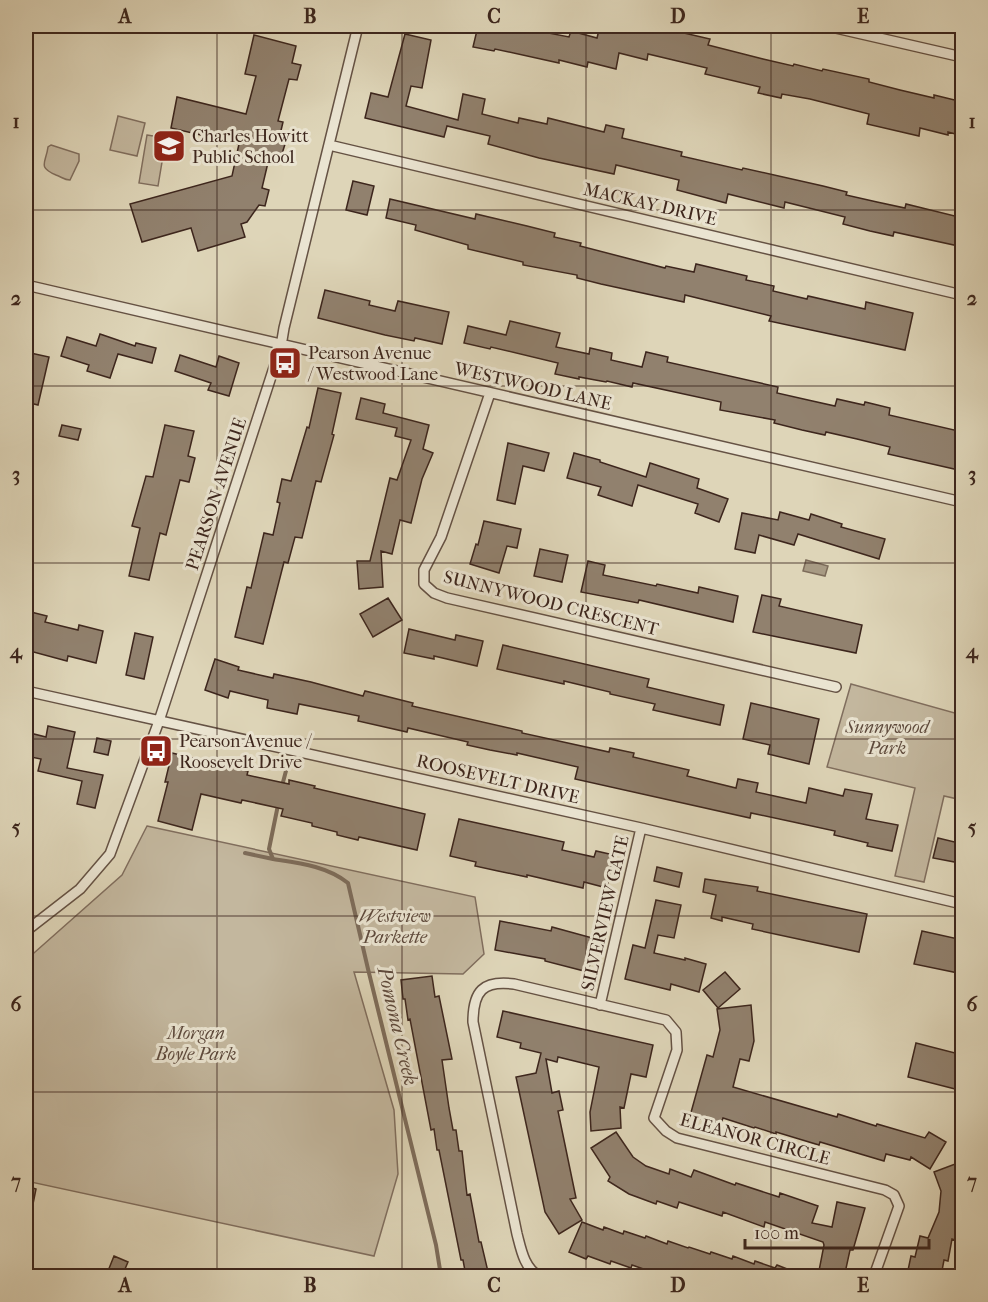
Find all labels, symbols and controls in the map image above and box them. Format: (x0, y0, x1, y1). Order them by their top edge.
text: A (117, 5, 133, 28)
text: B (303, 5, 317, 28)
text: C (487, 5, 501, 28)
text: D (670, 5, 686, 28)
text: E (857, 5, 869, 28)
text: 1 (12, 110, 20, 133)
text: 1 (968, 110, 976, 133)
place label: Charles Howitt Public School (192, 126, 309, 168)
school or university icon: Charles Howitt Public School (151, 128, 187, 164)
street label: MACKAY DRIVE (581, 179, 719, 230)
text: 2 (11, 287, 21, 310)
text: 2 (967, 287, 977, 310)
place label: Pearson Avenue / Westwood Lane (307, 343, 438, 385)
bus stop icon: Pearson Avenue / Westwood Lane (267, 345, 303, 381)
street label: WESTWOOD LANE (451, 358, 614, 415)
street label: PEARSON AVENUE (182, 415, 251, 573)
text: 3 (12, 463, 20, 486)
text: 3 (968, 463, 976, 486)
street label: SUNNYWOOD CRESCENT (441, 567, 661, 641)
text: 4 (9, 640, 23, 664)
text: 4 (965, 640, 979, 664)
park label: Sunnywood Park (844, 717, 932, 759)
place label: Pearson Avenue / Roosevelt Drive (179, 731, 312, 773)
bus stop icon: Pearson Avenue / Roosevelt Drive (138, 733, 174, 769)
street label: ROOSEVELT DRIVE (414, 751, 581, 808)
text: 5 (12, 816, 21, 839)
text: 5 (968, 816, 977, 839)
street label: SILVERVIEW GATE (577, 833, 634, 993)
park label: Westview Parkette (359, 906, 431, 948)
water label: Pomona Creek (372, 964, 422, 1088)
text: 6 (11, 993, 23, 1016)
text: 6 (967, 993, 979, 1016)
park label: Morgan Boyle Park (155, 1023, 236, 1065)
street label: ELEANOR CIRCLE (678, 1109, 832, 1170)
text: 7 (10, 1170, 21, 1193)
text: 7 (966, 1170, 977, 1193)
scale bar (745, 1212, 930, 1250)
text: 100 m (754, 1223, 799, 1244)
text: A (117, 1274, 133, 1297)
text: B (303, 1274, 317, 1297)
text: C (487, 1274, 501, 1297)
text: D (670, 1274, 686, 1297)
text: E (857, 1274, 869, 1297)

